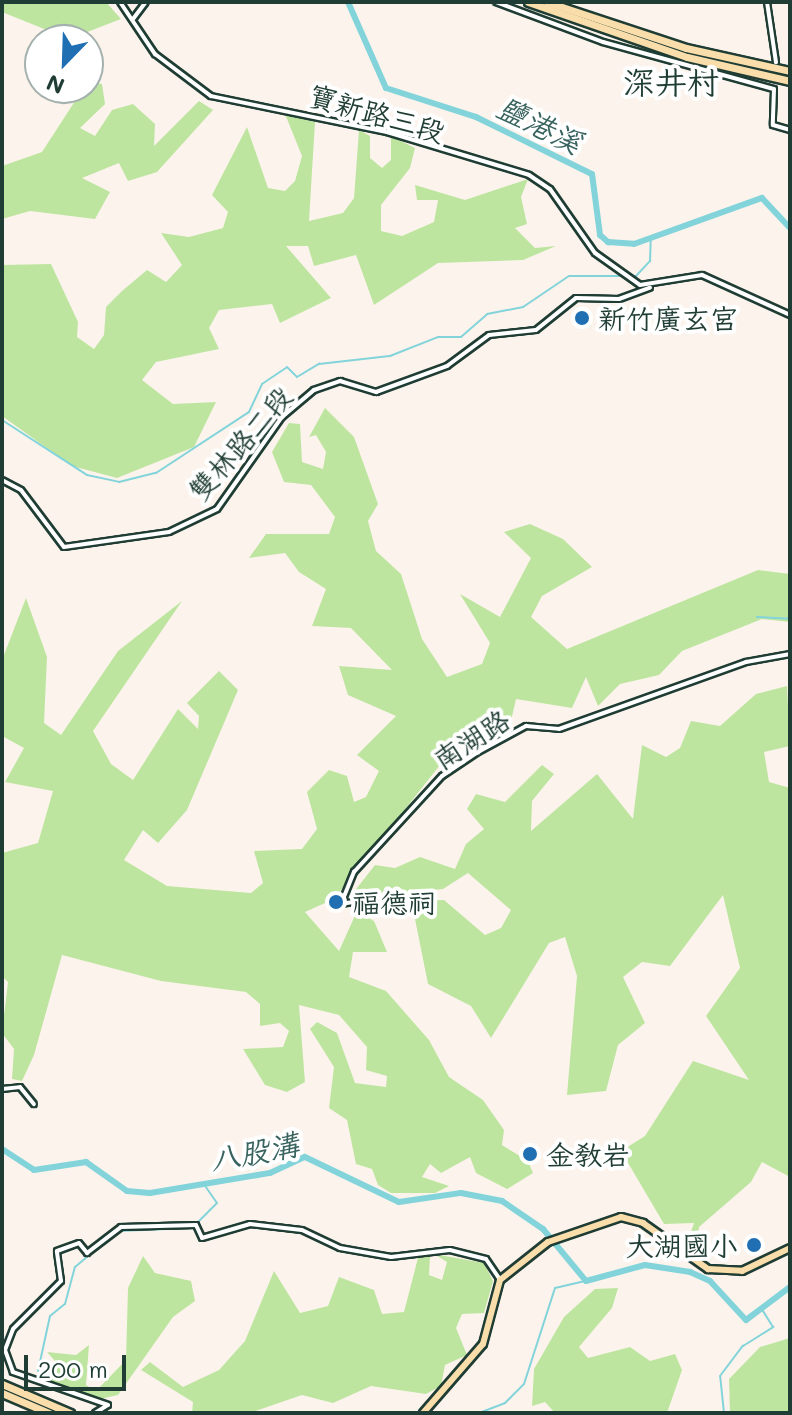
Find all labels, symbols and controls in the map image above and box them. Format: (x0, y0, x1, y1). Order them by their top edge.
north arrow (24, 24, 104, 104)
district label: 深井村 (623, 62, 719, 100)
text: N (42, 68, 69, 101)
street label: 寶新路三段 (305, 78, 449, 148)
water label: 鹽港溪 (492, 88, 588, 160)
place label: 新竹廣玄宮 (598, 301, 738, 335)
marker: 新竹廣玄宮 (573, 309, 591, 327)
street label: 雙林路二段 (181, 379, 299, 507)
street label: 南湖路 (427, 702, 515, 776)
place label: 福德祠 (352, 885, 436, 919)
marker: 福德祠 (327, 893, 345, 911)
water label: 八股溝 (206, 1125, 302, 1177)
place label: 金教岩 (546, 1137, 630, 1171)
marker: 金教岩 (521, 1145, 539, 1163)
place label: 大湖國小 (626, 1228, 738, 1262)
marker: 大湖國小 (745, 1236, 763, 1254)
scale bar (28, 1339, 130, 1389)
text: 200 m (38, 1353, 108, 1384)

